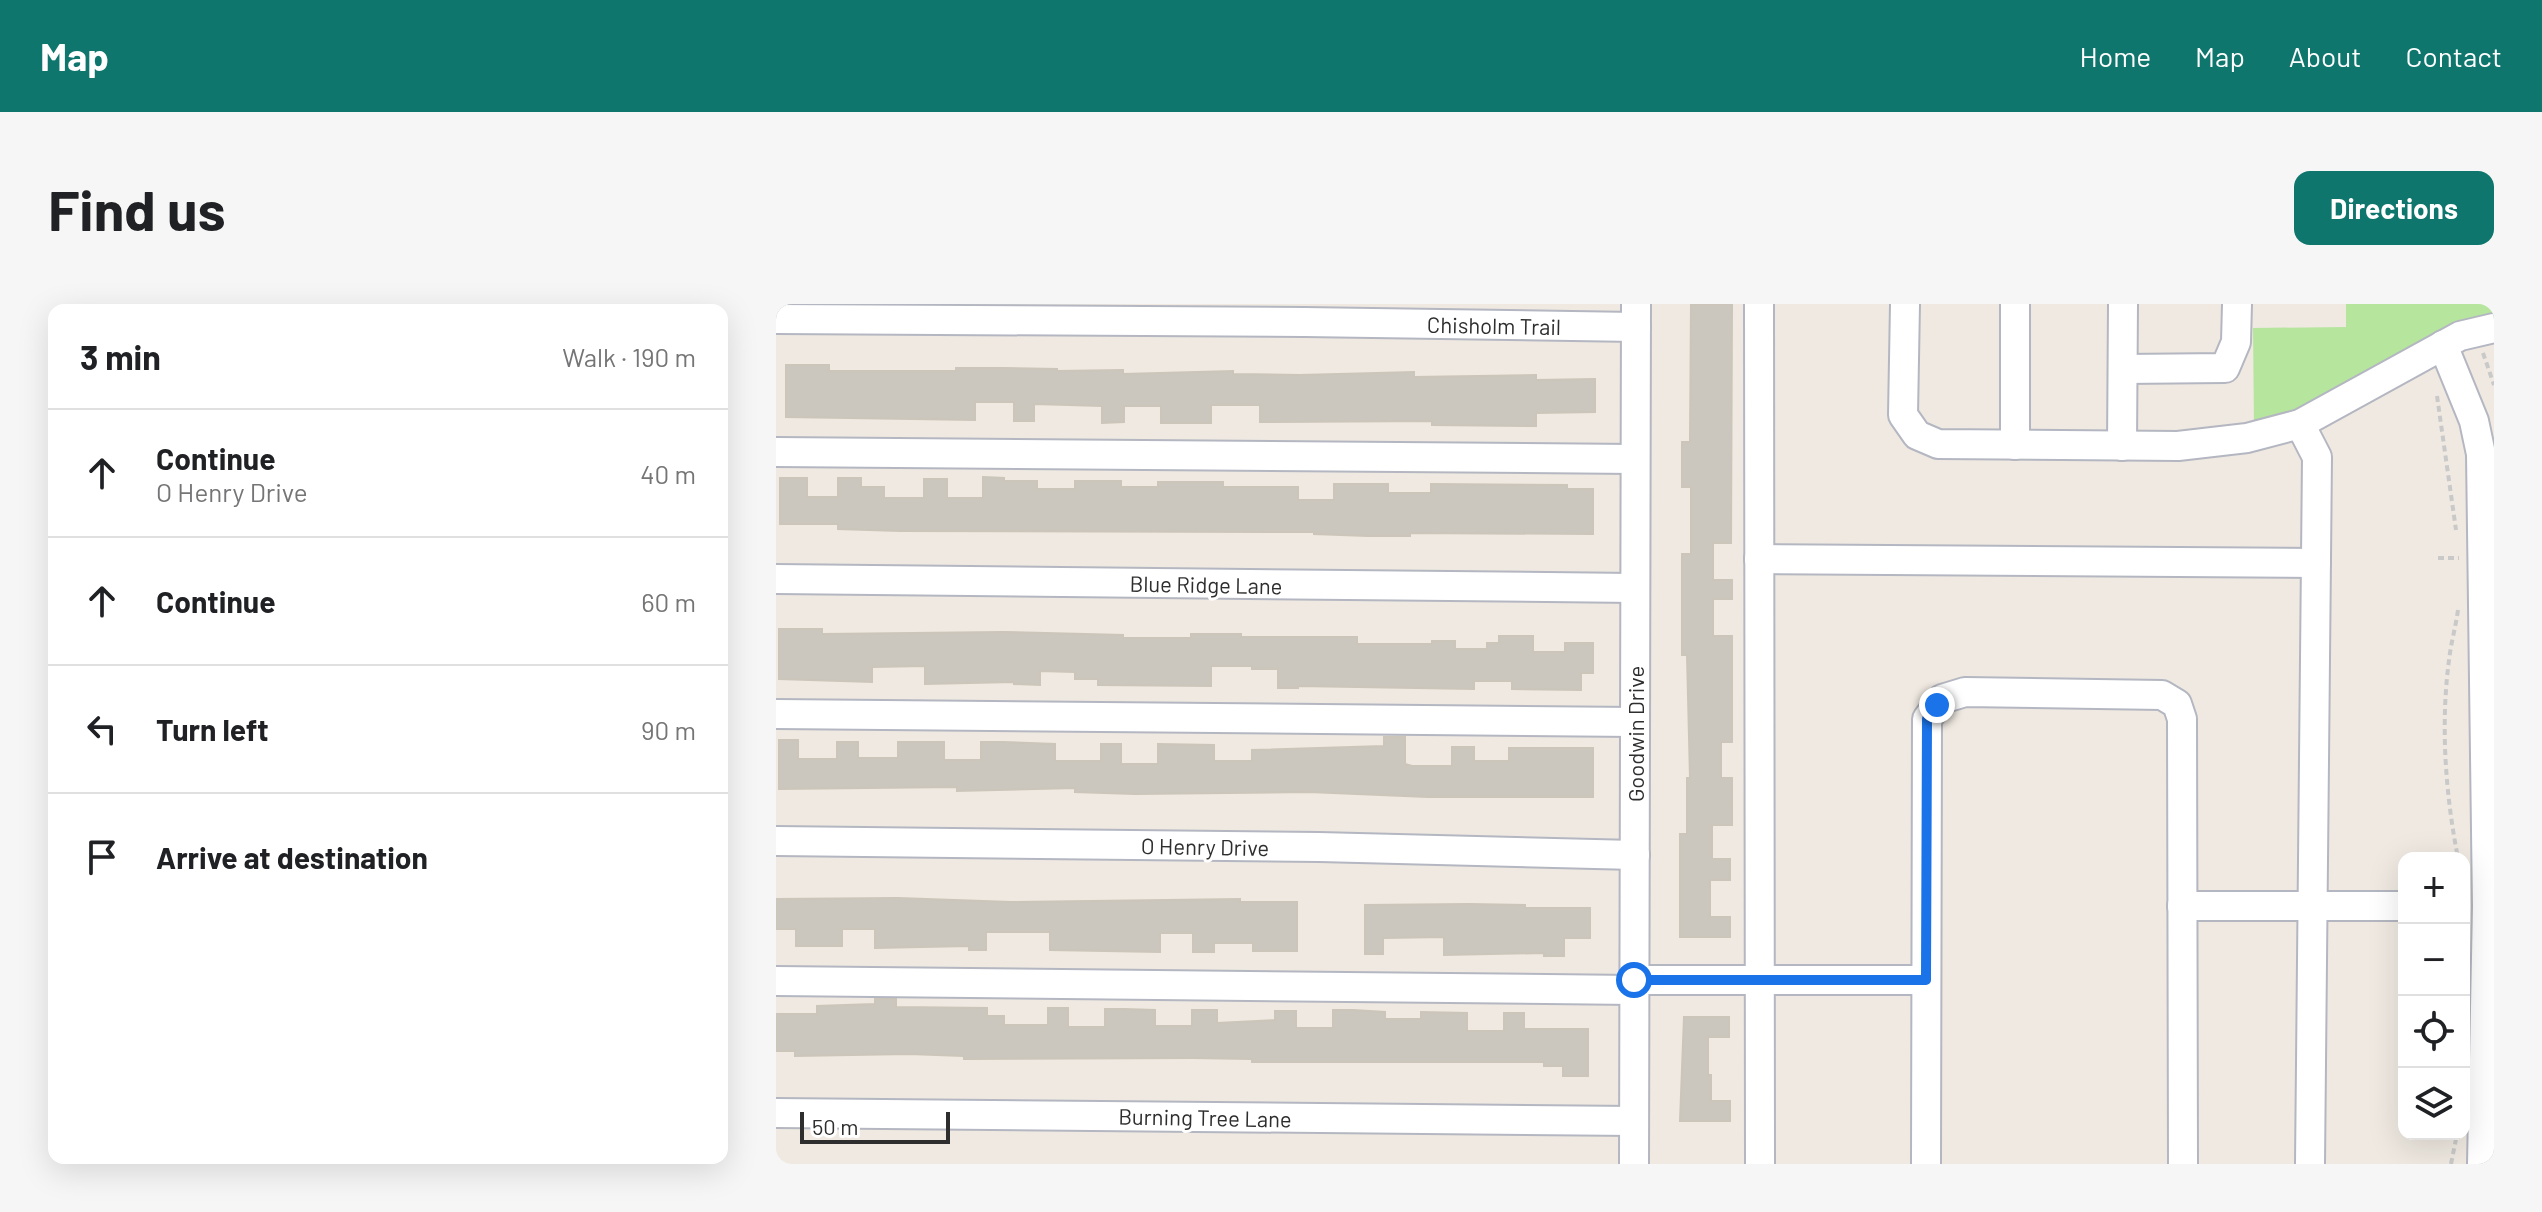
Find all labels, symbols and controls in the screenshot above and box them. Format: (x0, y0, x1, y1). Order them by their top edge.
text: Map (40, 33, 109, 79)
text: Home (2080, 39, 2151, 73)
text: Map (2195, 39, 2245, 73)
text: About (2289, 39, 2361, 73)
text: Contact (2405, 39, 2502, 73)
button: Directions (2294, 171, 2494, 245)
text: Find us (48, 175, 226, 242)
street label: Chisholm Trail (1427, 311, 1561, 339)
text: 3 min (80, 336, 161, 377)
text: Walk · 190 m (562, 341, 696, 372)
text: Continue (156, 440, 276, 476)
icon: ahead (80, 451, 124, 495)
text: 40 m (640, 458, 696, 489)
text: O Henry Drive (156, 476, 308, 507)
street label: Blue Ridge Lane (1129, 570, 1283, 598)
icon: ahead (80, 579, 124, 623)
text: Continue (156, 583, 276, 619)
text: 60 m (641, 586, 696, 617)
street label: Goodwin Drive (1622, 666, 1648, 802)
route end (1919, 687, 1955, 723)
icon: left (80, 707, 124, 751)
text: Turn left (156, 711, 269, 747)
text: 90 m (641, 714, 696, 745)
street label: O Henry Drive (1141, 832, 1269, 860)
icon: arrive (80, 835, 124, 879)
text: Arrive at destination (156, 839, 428, 875)
map controls (2398, 852, 2470, 1140)
button: + (2398, 852, 2470, 924)
button: − (2398, 924, 2470, 996)
route start (1616, 962, 1652, 998)
button: locate (2398, 996, 2470, 1068)
button: layers (2398, 1068, 2470, 1140)
street label: Burning Tree Lane (1118, 1102, 1292, 1132)
scale bar (800, 1108, 950, 1144)
text: 50 m (812, 1113, 858, 1139)

